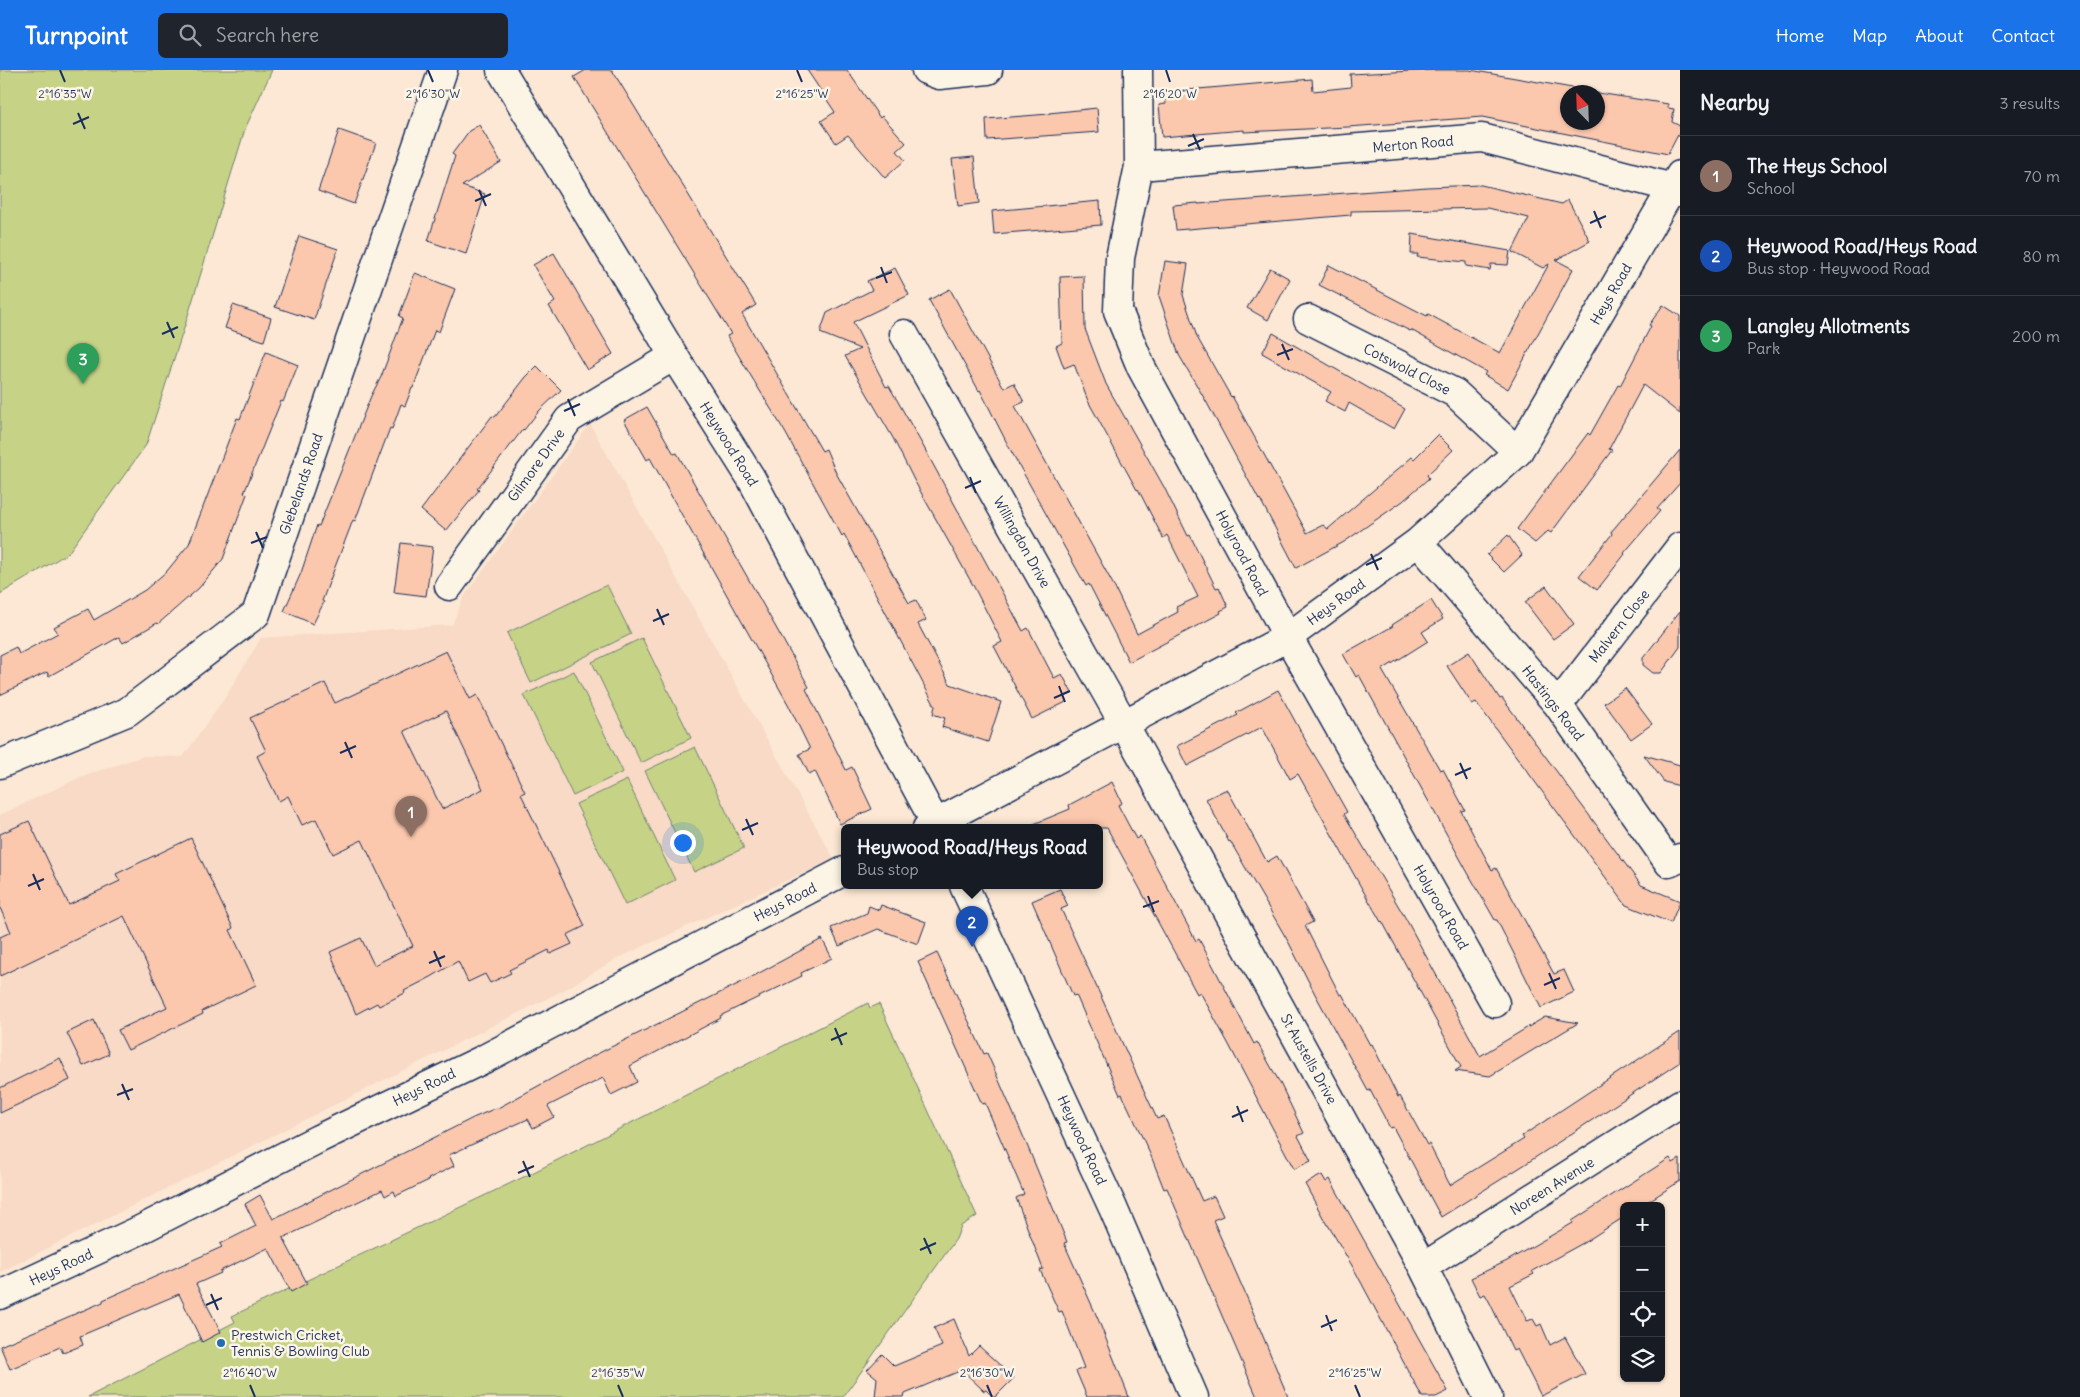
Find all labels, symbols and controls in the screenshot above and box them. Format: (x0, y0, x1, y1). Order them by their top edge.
search box (158, 13, 508, 58)
text: Turnpoint (25, 20, 128, 50)
icon: search (176, 21, 204, 49)
text: Search here (216, 23, 319, 47)
text: Home (1776, 24, 1824, 47)
text: Map (1852, 24, 1887, 47)
text: About (1915, 24, 1963, 47)
text: Contact (1991, 24, 2055, 47)
north arrow (1560, 85, 1605, 130)
text: 2°16'35"W (38, 86, 92, 101)
text: 2°16'30"W (406, 86, 460, 101)
text: 2°16'25"W (775, 86, 829, 101)
text: 2°16'20"W (1143, 86, 1197, 101)
text: Nearby (1700, 89, 1770, 116)
text: 3 results (2000, 93, 2060, 113)
street label: Merton Road (1372, 131, 1454, 157)
text: The Heys School (1747, 154, 1887, 178)
text: 1 (1713, 166, 1719, 186)
text: 70 m (2024, 166, 2060, 186)
text: School (1747, 178, 1795, 198)
text: Heywood Road/Heys Road (1747, 234, 1977, 258)
text: 2 (1712, 246, 1720, 266)
text: 80 m (2022, 246, 2060, 266)
text: Bus stop · Heywood Road (1747, 258, 1930, 278)
street label: Heys Road (1586, 260, 1636, 328)
text: Langley Allotments (1747, 314, 1910, 338)
text: 3 (1711, 326, 1721, 346)
text: 200 m (2012, 326, 2060, 346)
text: Park (1747, 338, 1780, 358)
street label: Cotswold Close (1360, 339, 1454, 399)
pin: 3 (67, 343, 99, 384)
street label: Heywood Road (696, 398, 762, 490)
street label: Gilmore Drive (503, 425, 569, 505)
street label: Glebelands Road (275, 431, 327, 537)
street label: Willingdon Drive (989, 493, 1055, 591)
street label: Holyrood Road (1212, 507, 1272, 599)
street label: Heys Road (1303, 575, 1369, 629)
street label: Malvern Close (1585, 586, 1653, 666)
street label: Hastings Road (1518, 662, 1588, 744)
pin: 1 (395, 796, 427, 837)
popup (841, 824, 1103, 889)
your location (670, 830, 696, 856)
text: Heywood Road/Heys Road (857, 835, 1087, 859)
text: Bus stop (857, 859, 919, 879)
street label: Holyrood Road (1410, 861, 1472, 953)
street label: Heys Road (751, 879, 819, 925)
pin: 2 (956, 906, 988, 947)
street label: St Austells Drive (1277, 1011, 1341, 1107)
street label: Heys Road (390, 1064, 458, 1110)
street label: Heywood Road (1053, 1092, 1111, 1188)
street label: Noreen Avenue (1506, 1153, 1598, 1219)
map controls (1620, 1202, 1665, 1382)
button: + (1620, 1202, 1665, 1247)
street label: Heys Road (26, 1244, 96, 1290)
button: − (1620, 1247, 1665, 1292)
button: locate (1620, 1292, 1665, 1337)
place label: Prestwich Cricket, Tennis & Bowling Club (231, 1326, 370, 1360)
marker: Prestwich Cricket, Tennis & Bowling Club (215, 1337, 227, 1349)
button: layers (1620, 1337, 1665, 1382)
text: 2°16'40"W (223, 1365, 277, 1380)
text: 2°16'35"W (591, 1365, 645, 1380)
text: 2°16'30"W (960, 1365, 1014, 1380)
text: 2°16'25"W (1328, 1365, 1382, 1380)

